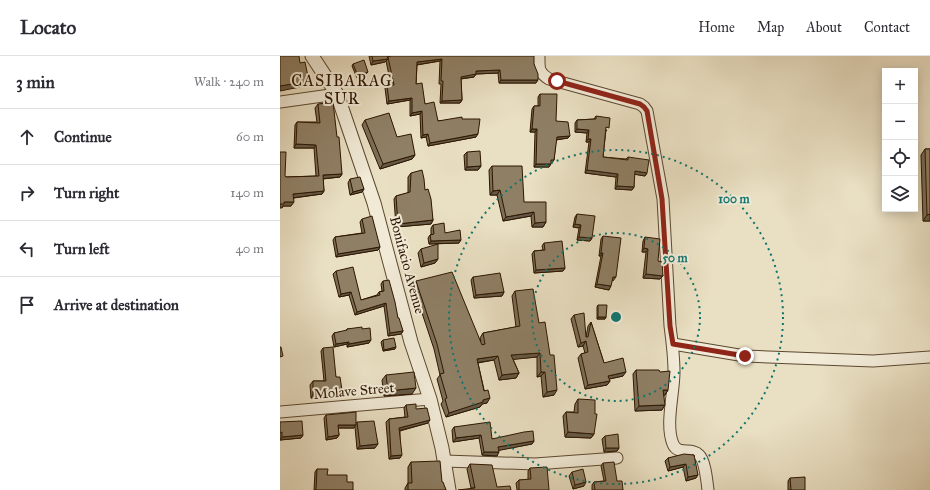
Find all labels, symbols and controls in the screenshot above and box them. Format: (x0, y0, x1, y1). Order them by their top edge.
text: Locato (20, 16, 76, 39)
text: Home (698, 19, 735, 36)
text: Map (757, 19, 784, 36)
text: About (806, 19, 842, 36)
text: Contact (864, 19, 910, 36)
map controls (882, 68, 918, 212)
button: + (882, 68, 918, 104)
district label: CASIBARAG SUR (291, 71, 393, 108)
text: 3 min (16, 72, 55, 93)
route start (548, 72, 566, 90)
text: Walk · 240 m (194, 74, 264, 90)
button: − (882, 104, 918, 140)
icon: ahead (16, 126, 38, 148)
text: Continue (54, 128, 112, 146)
text: 60 m (236, 129, 264, 145)
button: locate (882, 140, 918, 176)
button: layers (882, 176, 918, 212)
icon: right (16, 182, 38, 204)
text: Turn right (54, 184, 119, 202)
text: 140 m (230, 185, 264, 201)
text: 100 m (718, 192, 751, 206)
street label: Bonifacio Avenue (386, 214, 428, 316)
icon: left (16, 238, 38, 260)
text: Turn left (54, 240, 110, 258)
text: 40 m (235, 241, 264, 257)
text: 50 m (662, 251, 689, 265)
icon: arrive (16, 294, 38, 316)
text: Arrive at destination (54, 296, 179, 314)
centre of rings (609, 310, 623, 324)
route end (736, 347, 754, 365)
street label: Molave Street (313, 379, 395, 403)

